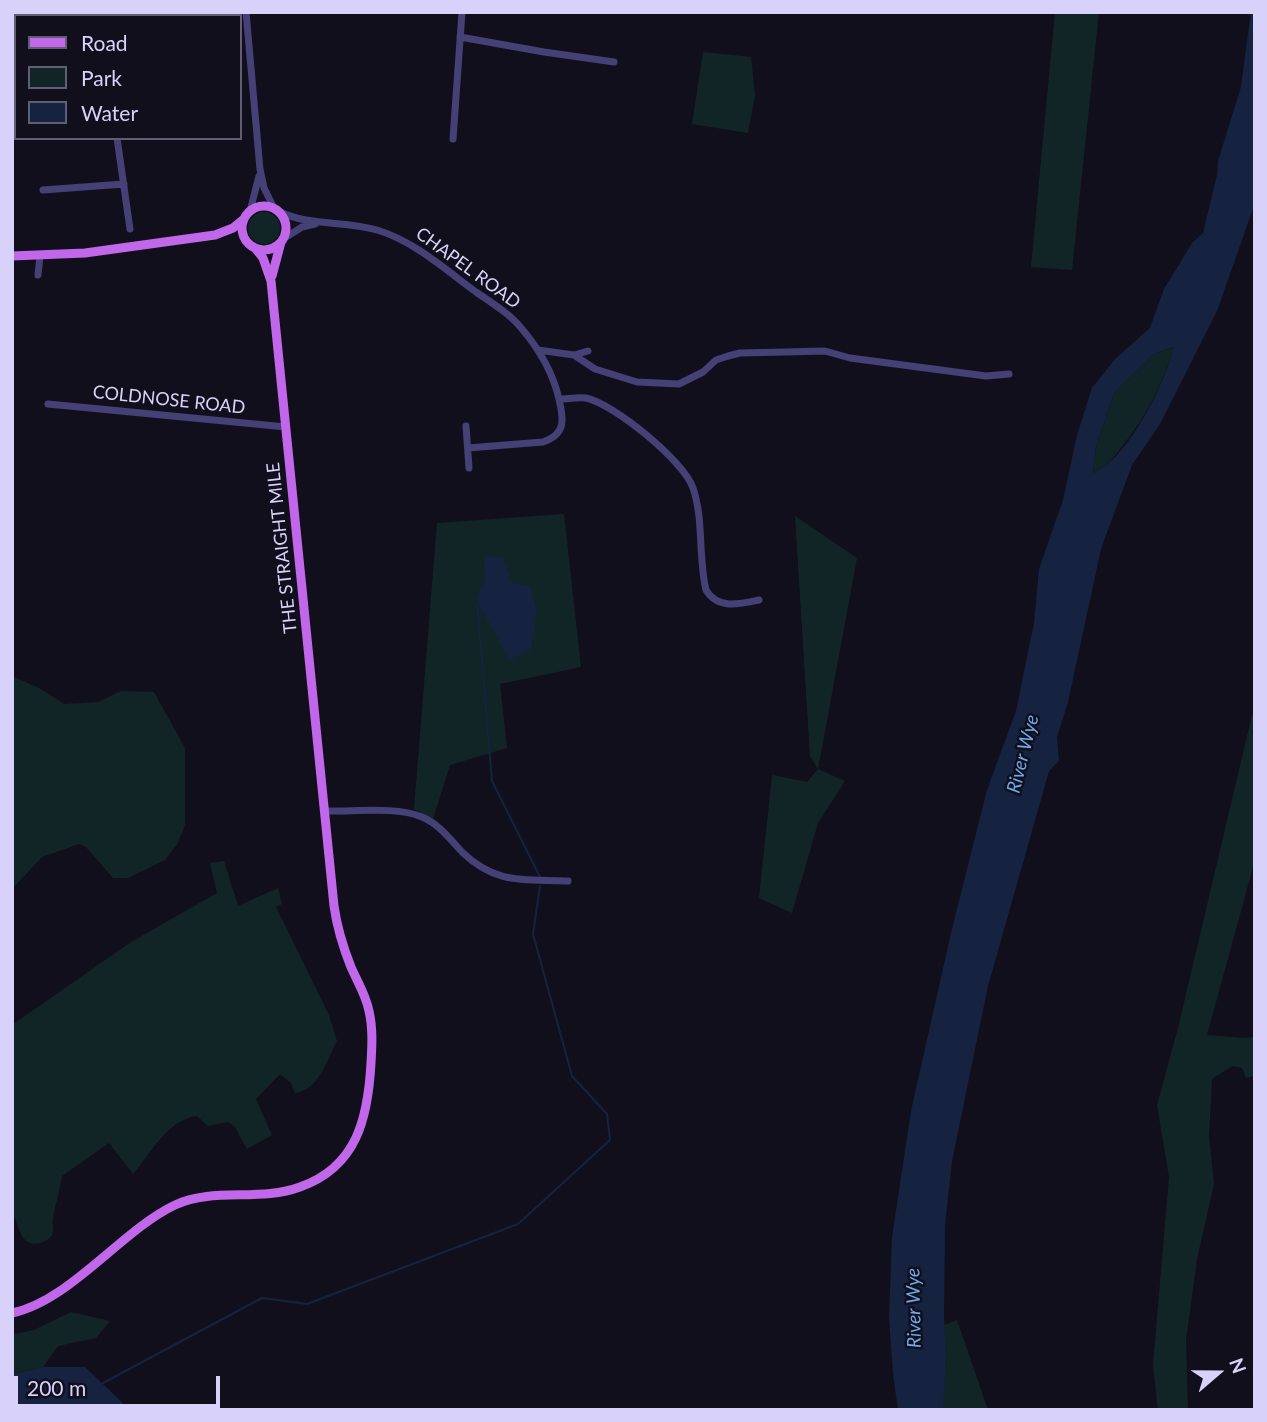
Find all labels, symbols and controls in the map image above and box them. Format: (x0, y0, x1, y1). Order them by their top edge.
legend (14, 14, 242, 140)
text: Road (81, 30, 128, 55)
text: Park (81, 65, 122, 90)
text: Water (81, 100, 138, 125)
street label: CHAPEL ROAD (411, 223, 525, 313)
street label: COLDNOSE ROAD (92, 381, 246, 419)
street label: THE STRAIGHT MILE (262, 461, 302, 635)
water label: River Wye (1002, 712, 1044, 796)
water label: River Wye (902, 1268, 926, 1348)
north arrow (1183, 1338, 1253, 1408)
text: N (1225, 1355, 1252, 1376)
scale bar (18, 1362, 224, 1406)
text: 200 m (27, 1375, 86, 1400)

